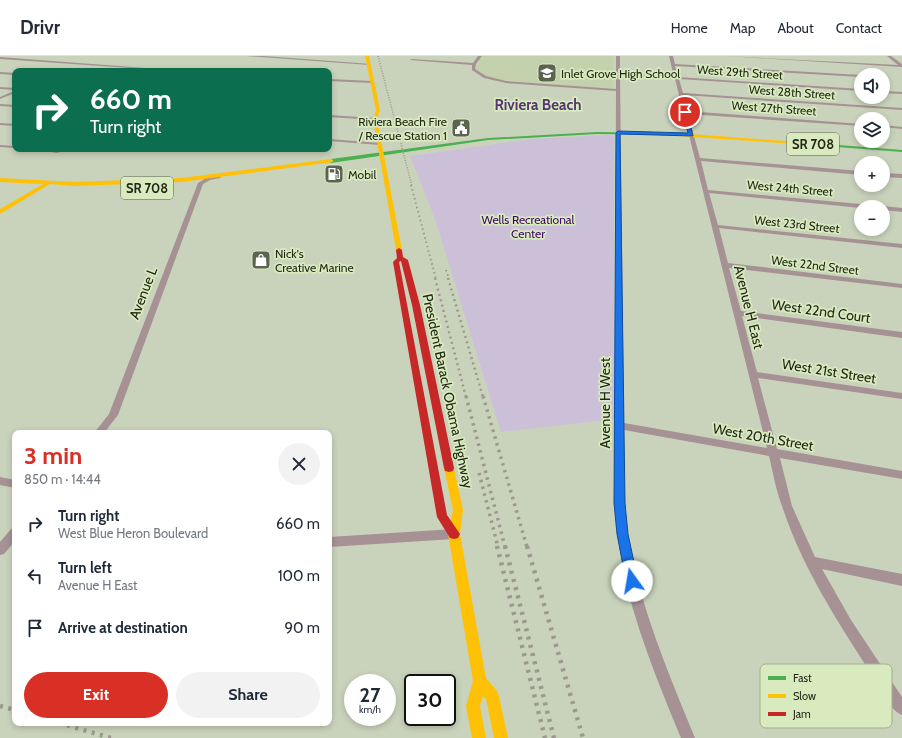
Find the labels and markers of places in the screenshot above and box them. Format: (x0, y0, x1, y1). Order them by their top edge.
school or university icon: Inlet Grove High School (536, 62, 558, 84)
place label: Inlet Grove High School (561, 66, 680, 81)
pin (668, 95, 702, 129)
place label: Riviera Beach Fire / Rescue Station 1 (358, 114, 447, 143)
public building icon: Riviera Beach Fire / Rescue Station 1 (450, 117, 472, 139)
fuel station icon: Mobil (323, 163, 345, 185)
place label: Mobil (348, 167, 376, 182)
place label: Nick's Creative Marine (275, 246, 354, 275)
shop icon: Nick's Creative Marine (250, 249, 272, 271)

